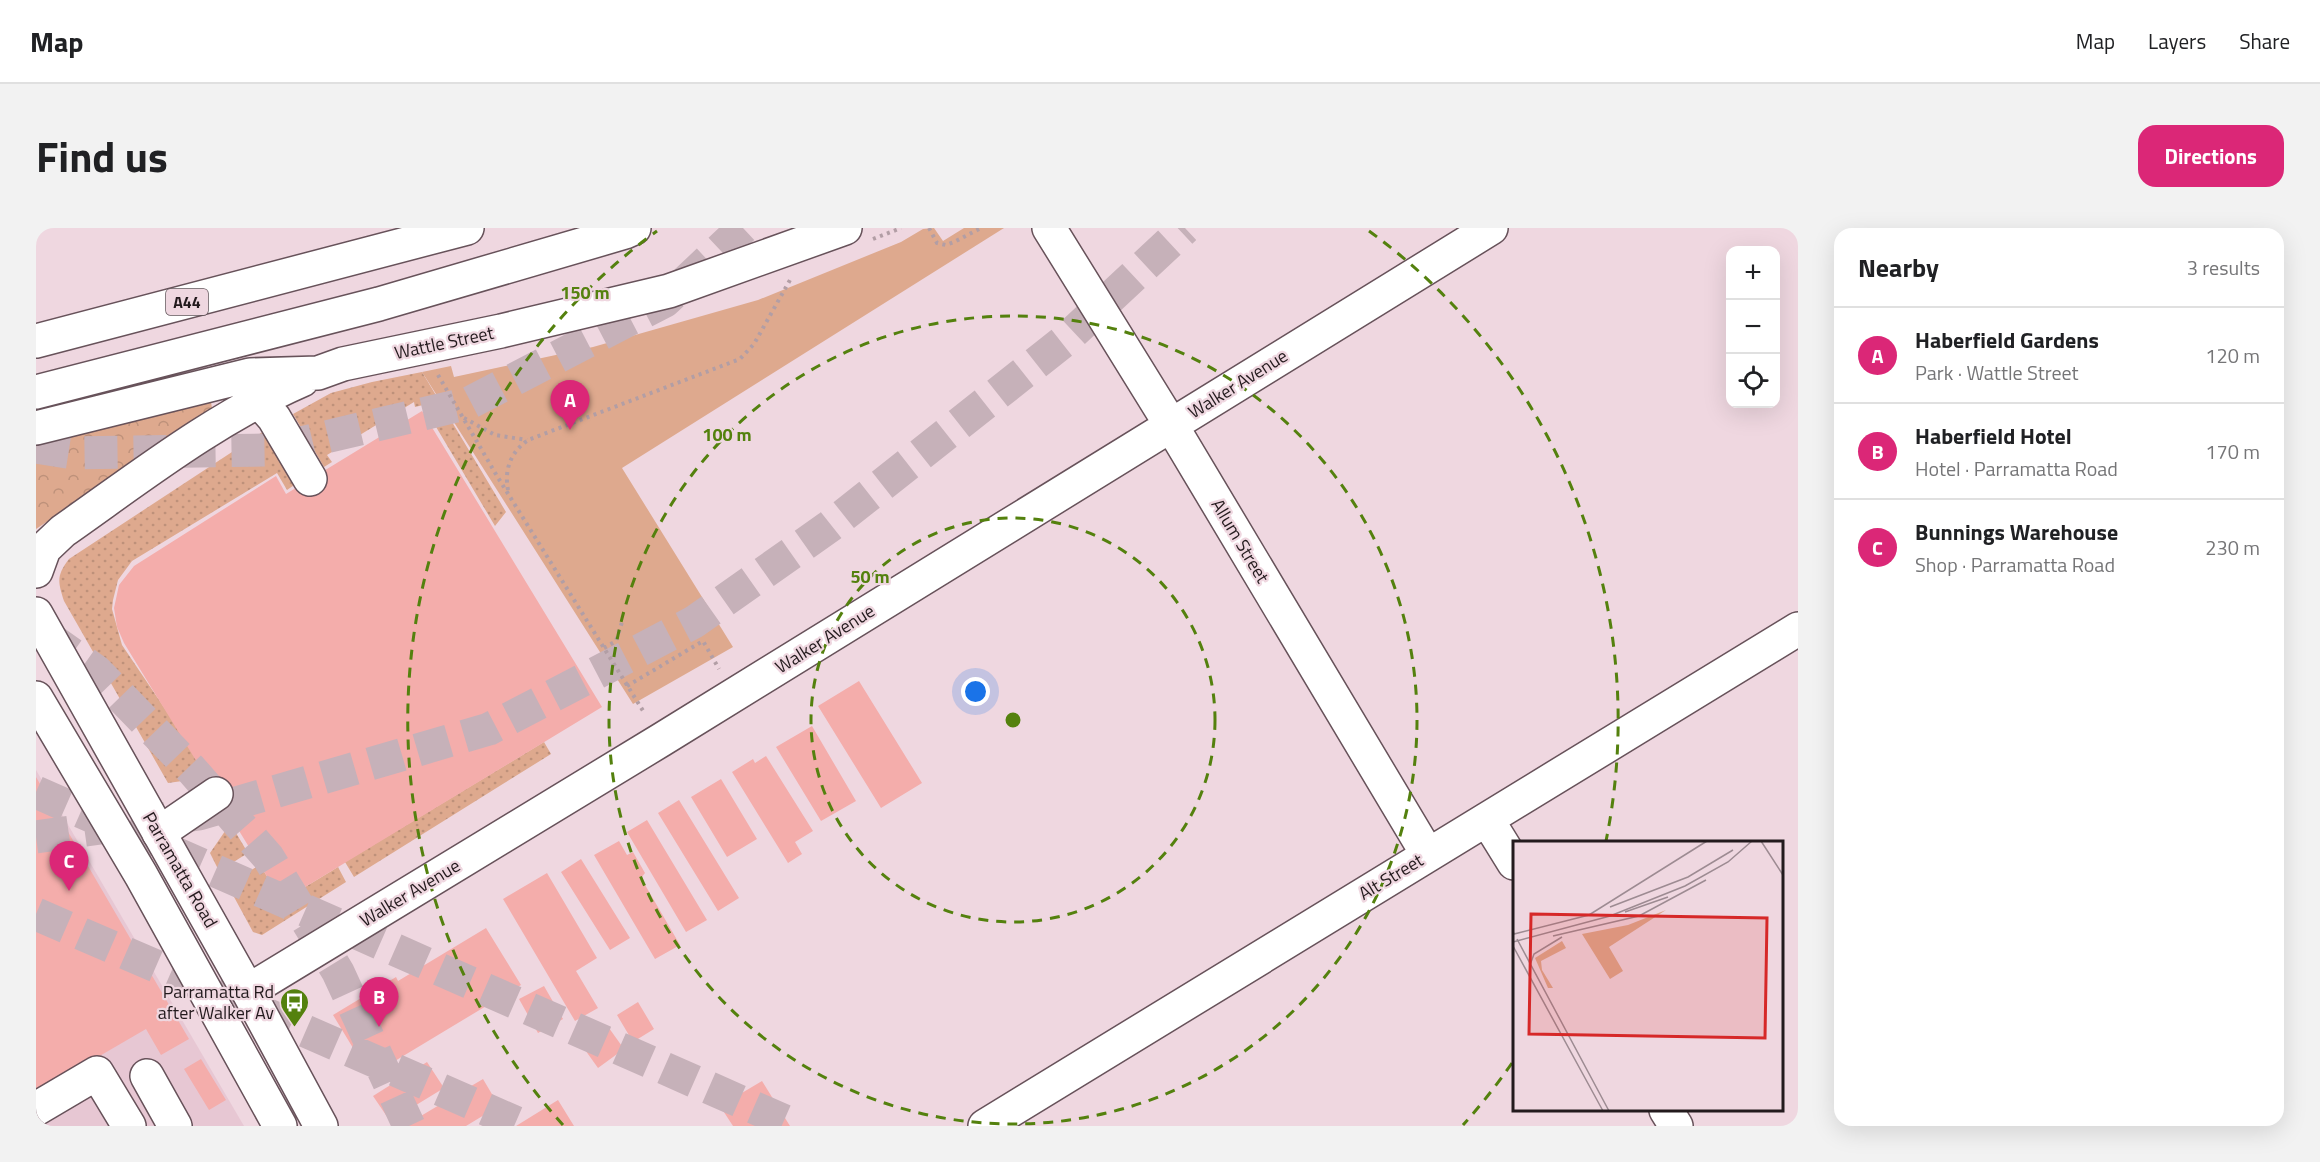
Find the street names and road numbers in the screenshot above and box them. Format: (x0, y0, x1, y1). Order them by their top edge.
road number: A44 (166, 289, 208, 315)
street label: Wattle Street (392, 319, 497, 366)
street label: Walker Avenue (1183, 342, 1293, 425)
street label: Allum Street (1205, 493, 1277, 589)
street label: Walker Avenue (770, 597, 880, 680)
street label: Parramatta Road (136, 807, 225, 933)
street label: Alt Street (1353, 846, 1429, 907)
street label: Walker Avenue (354, 852, 465, 933)

